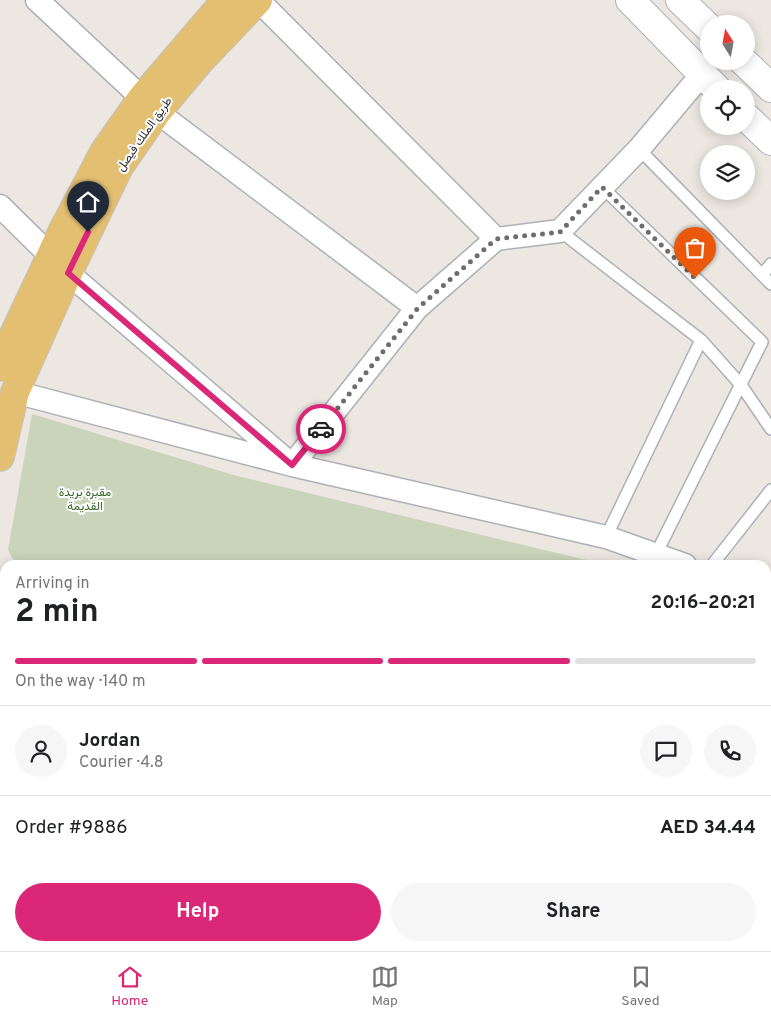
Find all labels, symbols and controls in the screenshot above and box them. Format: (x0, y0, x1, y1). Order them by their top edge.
north arrow (700, 15, 755, 70)
map controls (700, 15, 755, 200)
button: locate (700, 80, 755, 135)
street label: طريق الملك فيصل (113, 94, 176, 175)
button: layers (700, 145, 755, 200)
pin (67, 181, 109, 232)
icon: home (74, 188, 102, 216)
pin (674, 227, 716, 278)
icon: bag (681, 234, 709, 262)
courier (296, 404, 346, 454)
icon: car (307, 415, 335, 443)
park label: مقبرة بريدة القديمة (59, 485, 111, 515)
text: Arriving in (15, 574, 90, 594)
text: 20:16–20:21 (651, 591, 756, 615)
text: 2 min (15, 593, 99, 633)
text: On the way · 140 m (15, 672, 146, 692)
button: person (15, 725, 67, 777)
button: chat (640, 725, 692, 777)
button: phone (704, 725, 756, 777)
text: Jordan (79, 729, 141, 753)
text: Courier · 4.8 (79, 753, 163, 773)
text: Order #9886 (15, 816, 128, 840)
text: AED 34.44 (660, 816, 756, 840)
button: Help (15, 883, 381, 941)
button: Share (391, 883, 756, 941)
tab: Home (111, 963, 148, 1010)
tab: Map (371, 963, 399, 1010)
tab: Saved (621, 963, 660, 1010)

